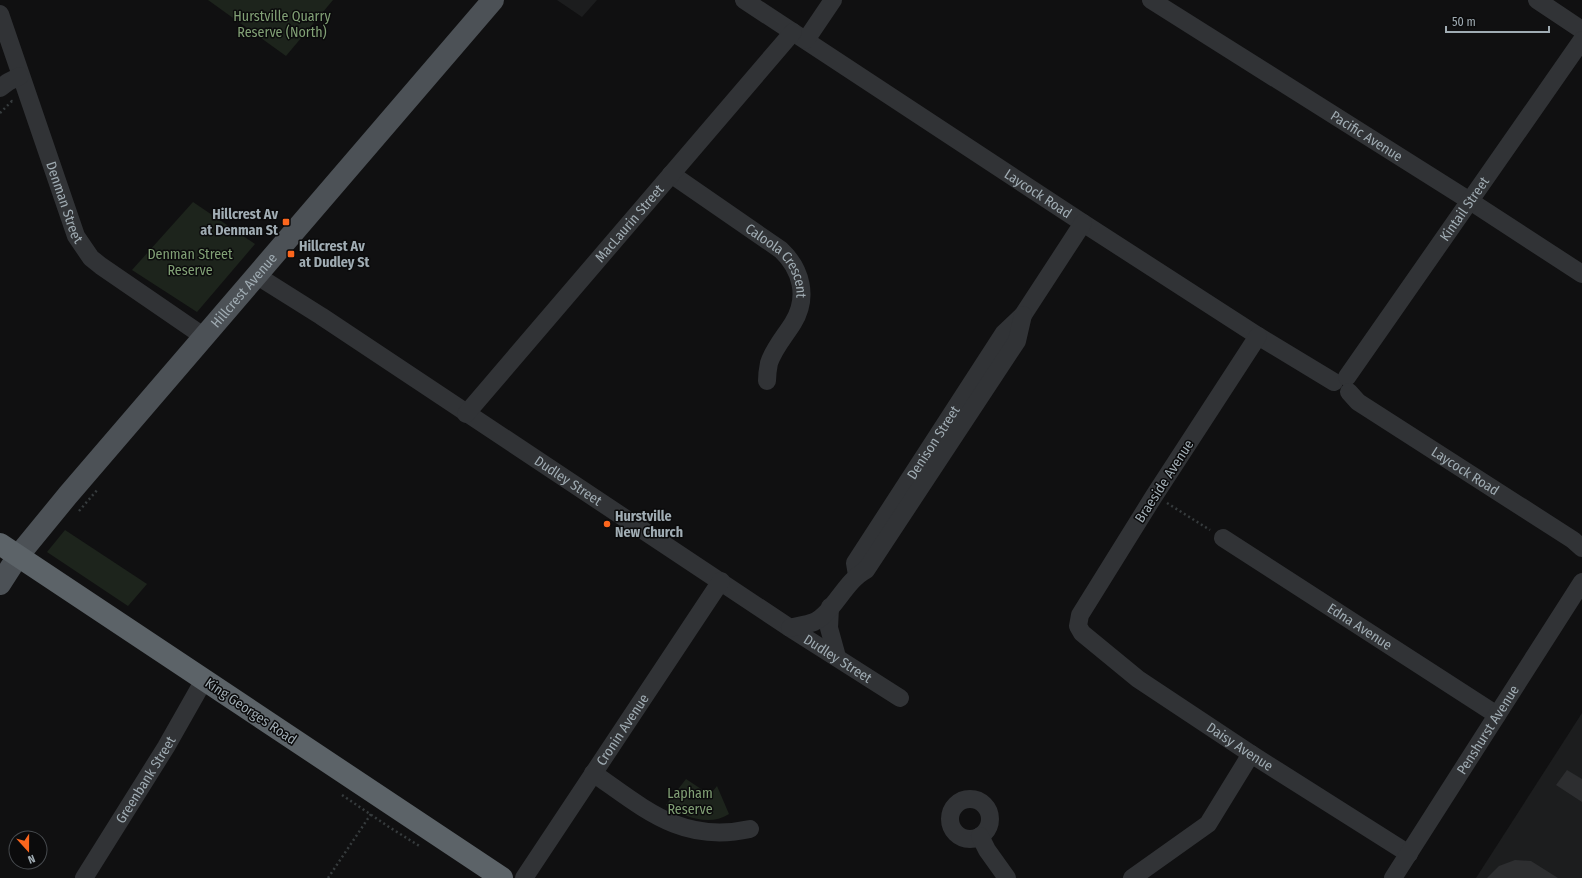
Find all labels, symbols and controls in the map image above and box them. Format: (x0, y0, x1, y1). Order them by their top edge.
park label: Hurstville Quarry Reserve (North) (233, 8, 331, 41)
scale bar (1446, 8, 1549, 34)
text: 50 m (1452, 15, 1476, 29)
street label: Pacific Avenue (1327, 107, 1406, 165)
street label: Denman Street (42, 159, 87, 247)
street label: Laycock Road (1001, 166, 1075, 222)
street label: Kintail Street (1436, 173, 1493, 245)
street label: MacLaurin Street (592, 181, 668, 266)
place label: Hillcrest Av at Denman St (200, 206, 279, 239)
marker: Hillcrest Av at Denman St (281, 217, 291, 227)
street label: Caloola Crescent (742, 220, 810, 299)
place label: Hillcrest Av at Dudley St (299, 238, 371, 271)
park label: Denman Street Reserve (147, 246, 233, 279)
marker: Hillcrest Av at Dudley St (286, 249, 296, 259)
street label: Hillcrest Avenue (207, 250, 281, 331)
street label: Denison Street (904, 402, 964, 483)
street label: Braeside Avenue (1131, 437, 1198, 526)
street label: Laycock Road (1428, 443, 1502, 499)
street label: Dudley Street (531, 452, 605, 510)
place label: Hurstville New Church (615, 508, 683, 541)
marker: Hurstville New Church (602, 519, 612, 529)
street label: Edna Avenue (1324, 600, 1395, 654)
street label: Dudley Street (800, 631, 875, 687)
street label: King Georges Road (202, 675, 300, 748)
street label: Penshurst Avenue (1453, 682, 1523, 778)
street label: Cronin Avenue (593, 691, 653, 769)
street label: Daisy Avenue (1203, 719, 1276, 775)
street label: Greenbank Street (112, 733, 180, 827)
park label: Lapham Reserve (667, 785, 713, 818)
north arrow (8, 830, 48, 870)
text: N (26, 852, 37, 866)

